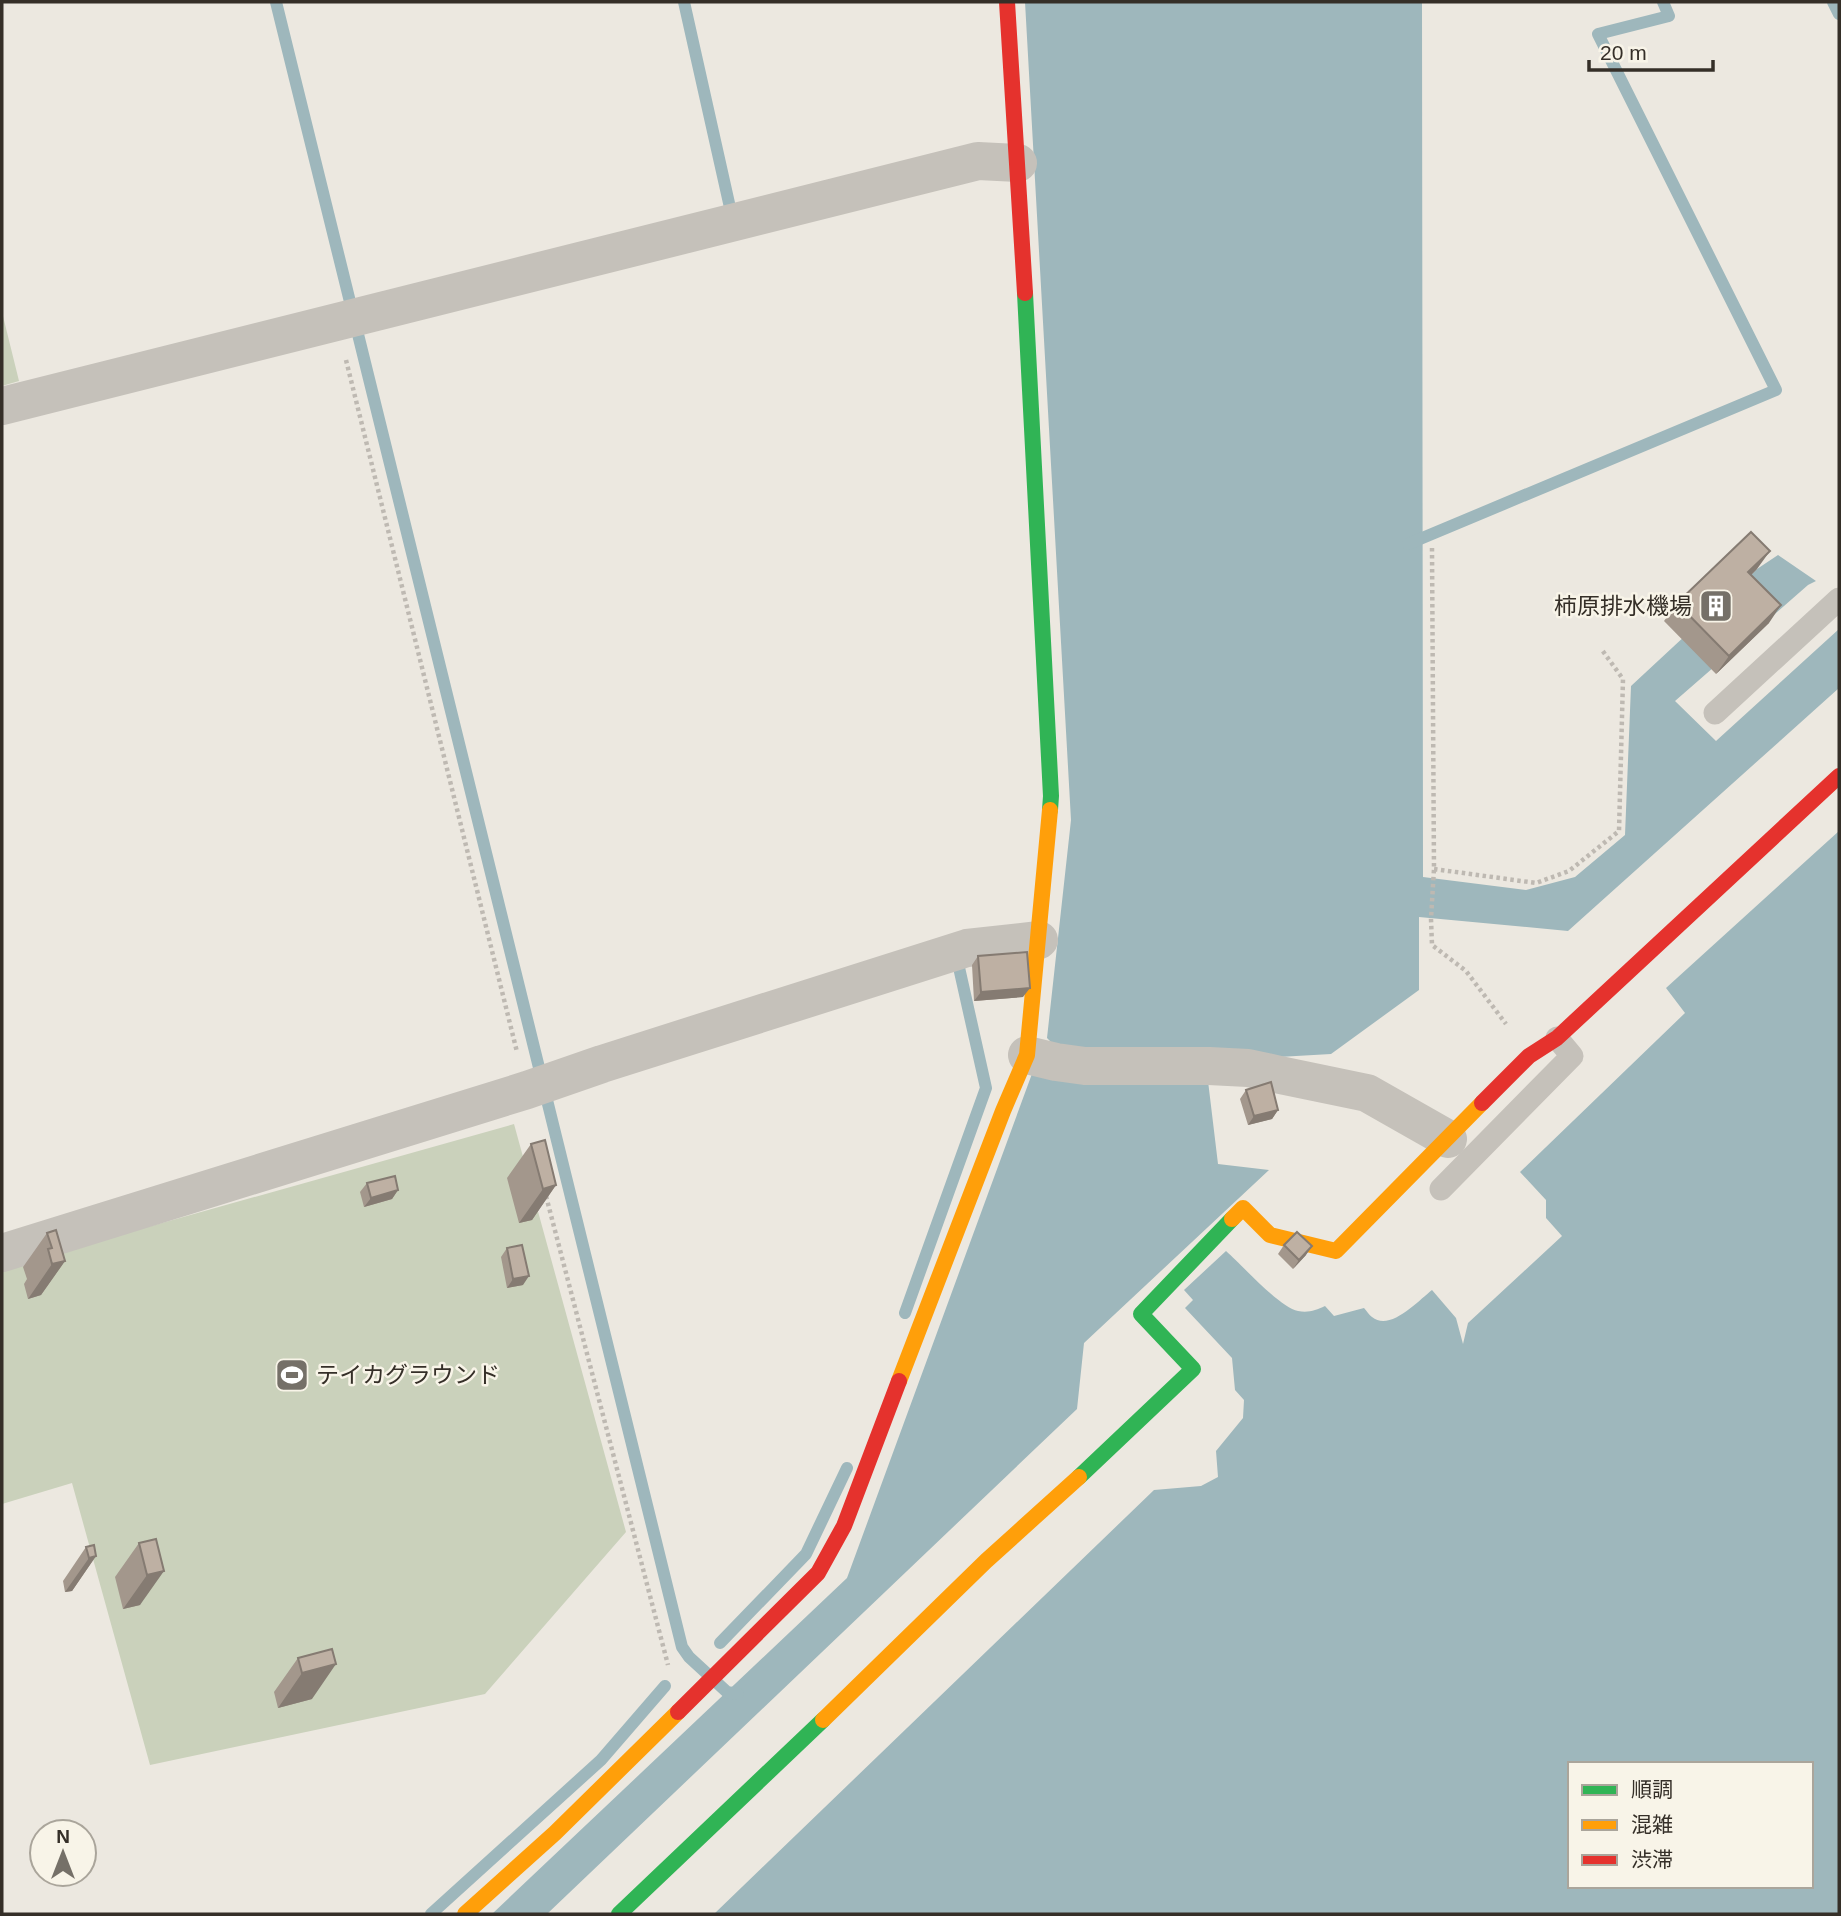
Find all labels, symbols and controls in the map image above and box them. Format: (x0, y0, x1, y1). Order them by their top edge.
scale bar (1589, 28, 1713, 72)
text: 20 m (1600, 41, 1647, 64)
building icon: 柿原排水機場 (1697, 587, 1735, 625)
place label: 柿原排水機場 (1554, 593, 1692, 619)
sports icon: テイカグラウンド (273, 1356, 311, 1394)
place label: テイカグラウンド (316, 1362, 500, 1388)
legend (1568, 1762, 1813, 1888)
text: 順調 (1631, 1778, 1673, 1801)
text: 混雑 (1631, 1813, 1673, 1836)
north arrow (28, 1818, 98, 1888)
text: N (56, 1826, 70, 1847)
text: 渋滞 (1631, 1848, 1673, 1871)

